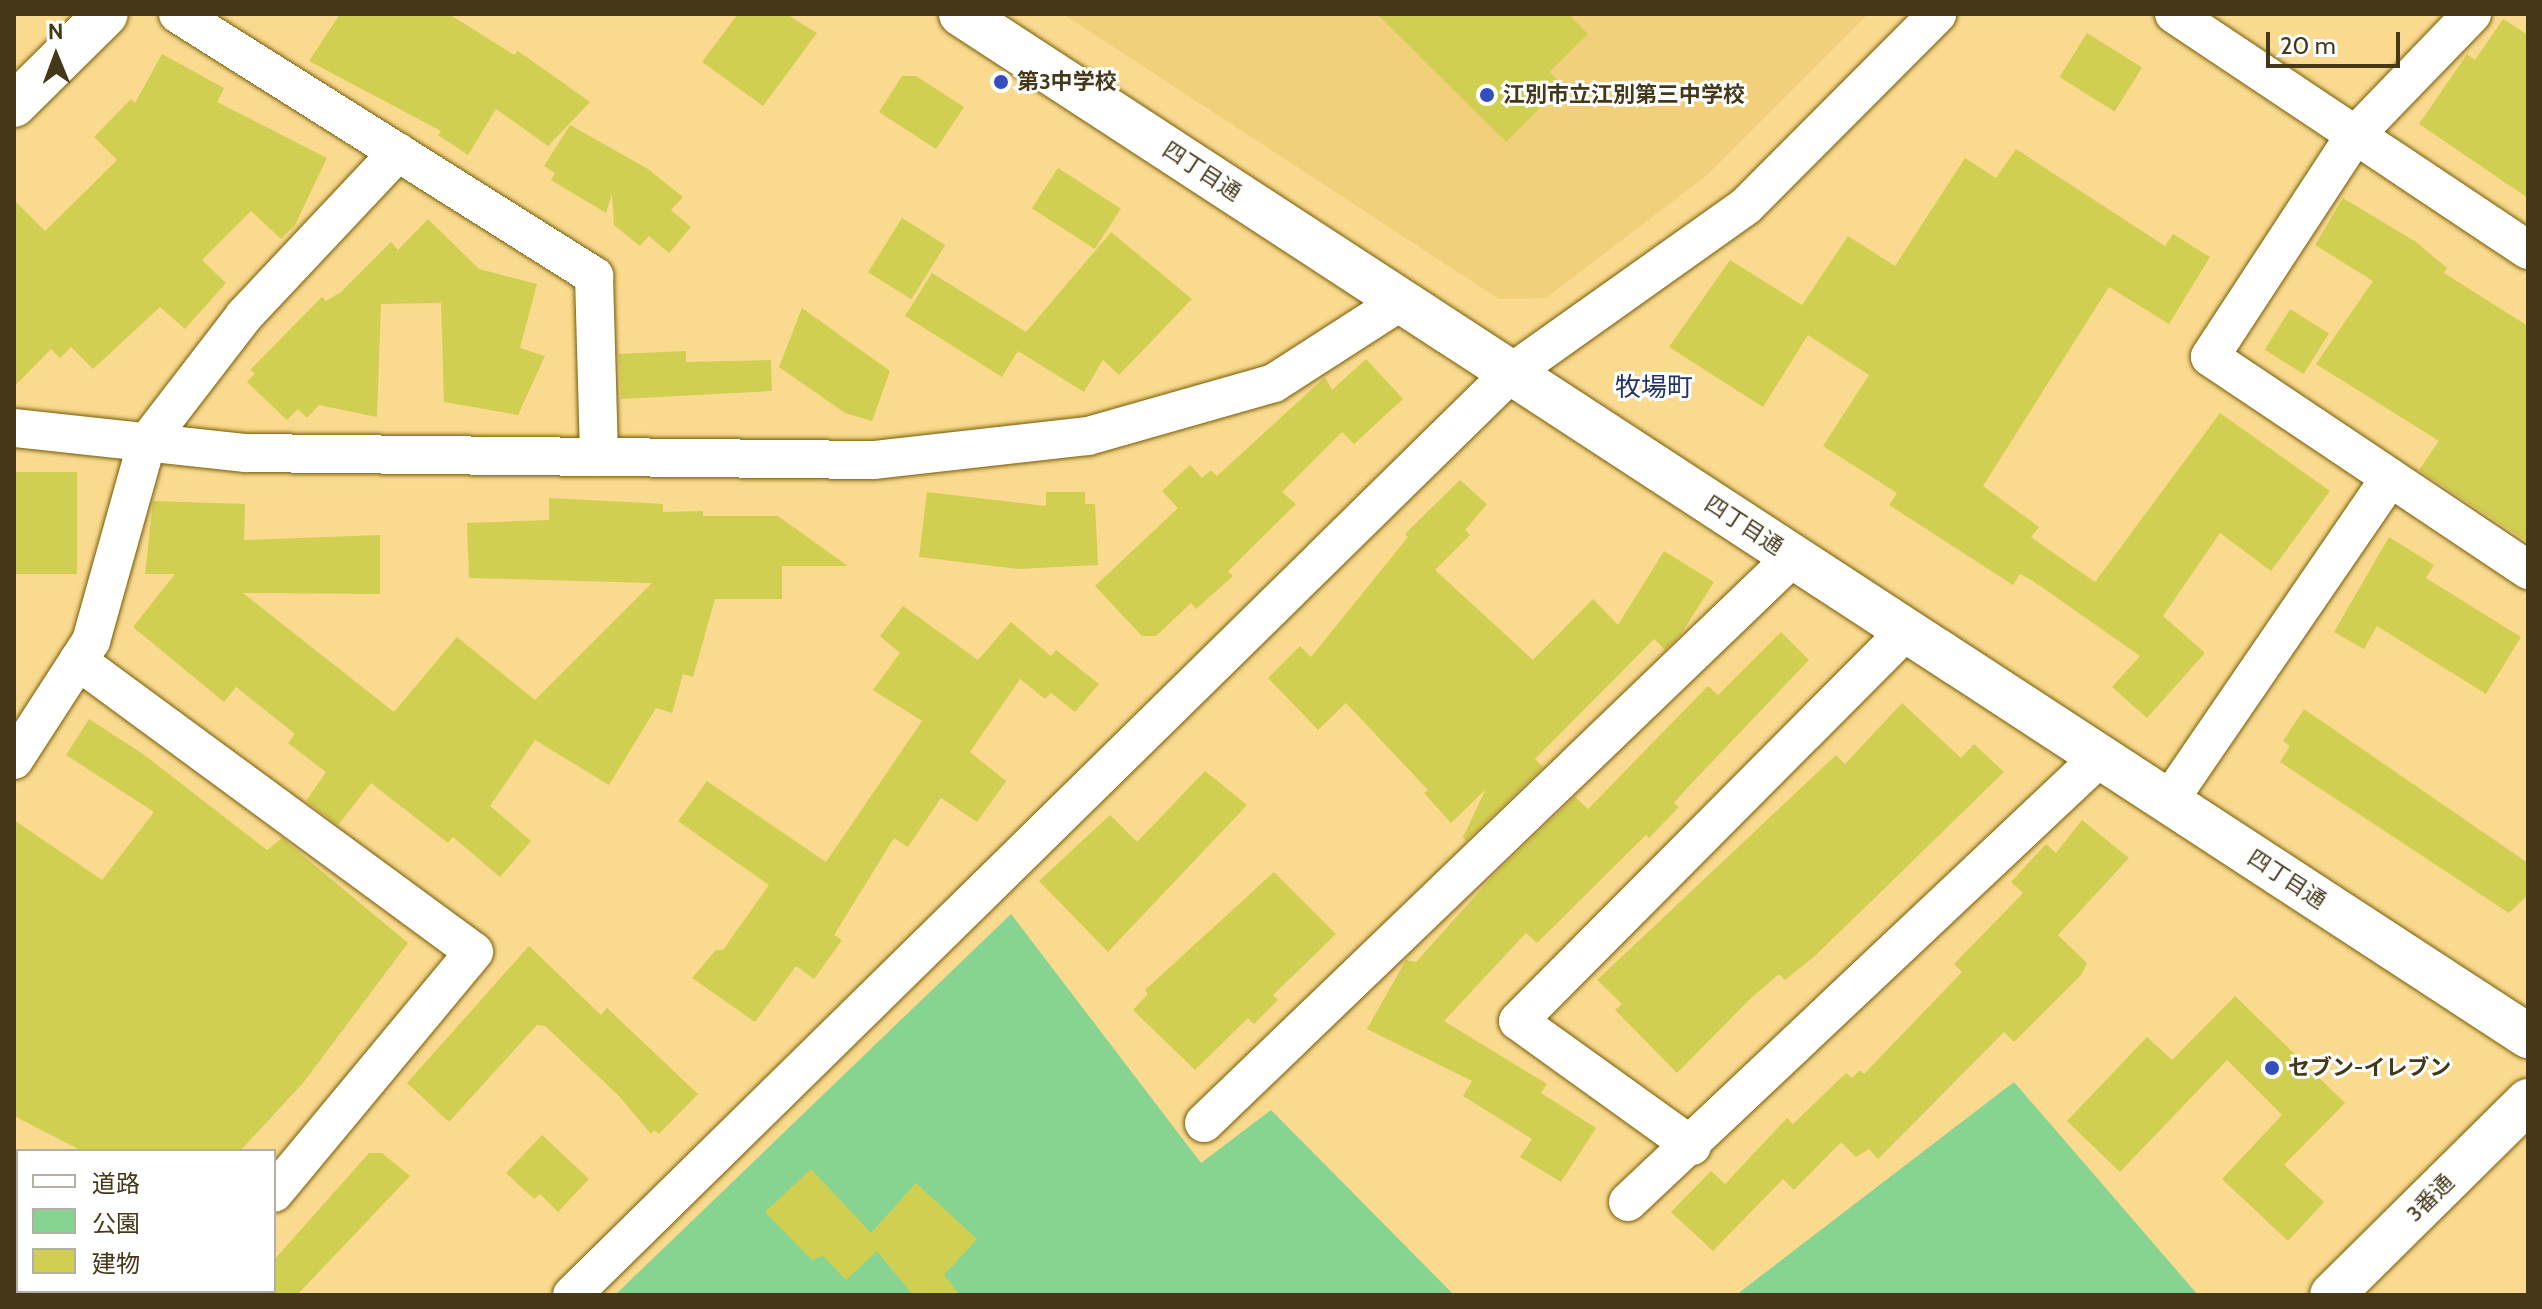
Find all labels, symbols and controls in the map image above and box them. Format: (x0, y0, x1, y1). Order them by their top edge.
north arrow (16, 16, 96, 96)
scale bar (2270, 16, 2404, 66)
text: N (48, 18, 64, 45)
text: 20 m (2280, 31, 2336, 60)
place label: 第3中学校 (1017, 69, 1117, 95)
marker: 第3中学校 (992, 73, 1010, 91)
place label: 江別市立江別第三中学校 (1503, 82, 1745, 108)
marker: 江別市立江別第三中学校 (1478, 86, 1496, 104)
street label: 四丁目通 (1158, 136, 1246, 206)
district label: 牧場町 (1615, 372, 1693, 404)
street label: 四丁目通 (1700, 490, 1788, 560)
street label: 四丁目通 (2243, 844, 2331, 914)
place label: セブン-イレブン (2288, 1055, 2451, 1081)
marker: セブン-イレブン (2263, 1059, 2281, 1077)
legend (16, 1149, 276, 1293)
text: 道路 (92, 1169, 140, 1198)
street label: 3番通 (2401, 1169, 2459, 1227)
text: 公園 (92, 1209, 140, 1238)
text: 建物 (92, 1249, 140, 1278)

